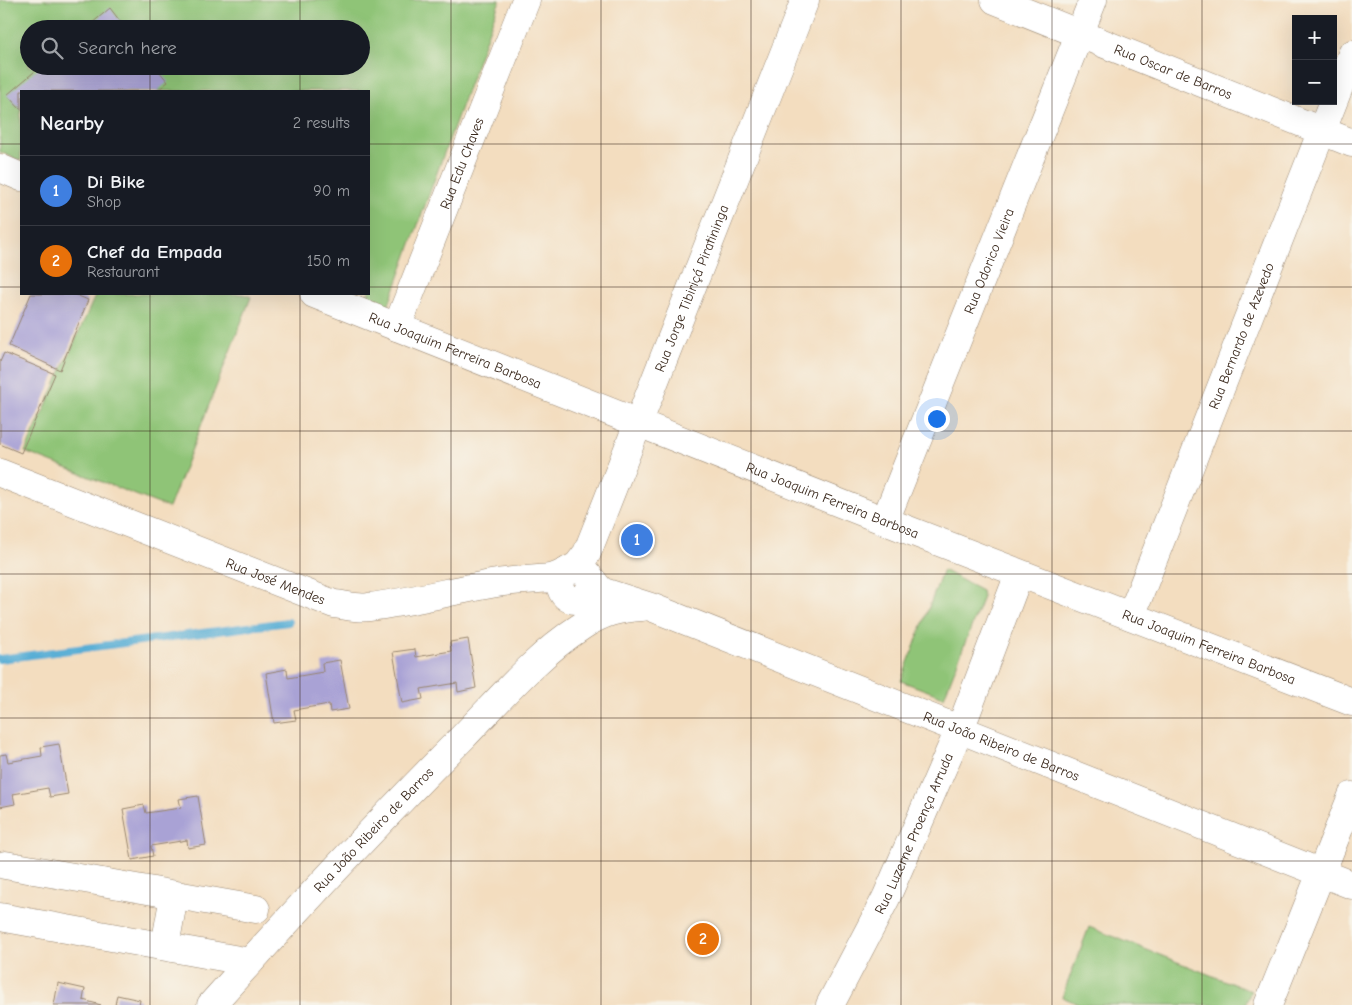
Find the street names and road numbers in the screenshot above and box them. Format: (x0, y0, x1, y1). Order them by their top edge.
street label: Rua Oscar de Barros (1112, 40, 1235, 103)
street label: Rua Edu Chaves (436, 115, 487, 211)
street label: Rua Jorge Tibiriçá Piratininga (651, 202, 732, 374)
street label: Rua Odorico Vieira (960, 206, 1018, 316)
street label: Rua Bernardo de Azevedo (1205, 260, 1278, 411)
street label: Rua Joaquim Ferreira Barbosa (367, 308, 544, 392)
street label: Rua Joaquim Ferreira Barbosa (744, 458, 921, 542)
street label: Rua José Mendes (223, 554, 328, 608)
street label: Rua Joaquim Ferreira Barbosa (1120, 605, 1298, 688)
street label: Rua João Ribeiro de Barros (921, 707, 1082, 785)
street label: Rua Luzerne Proença Arruda (871, 750, 957, 917)
street label: Rua João Ribeiro de Barros (310, 763, 437, 896)

